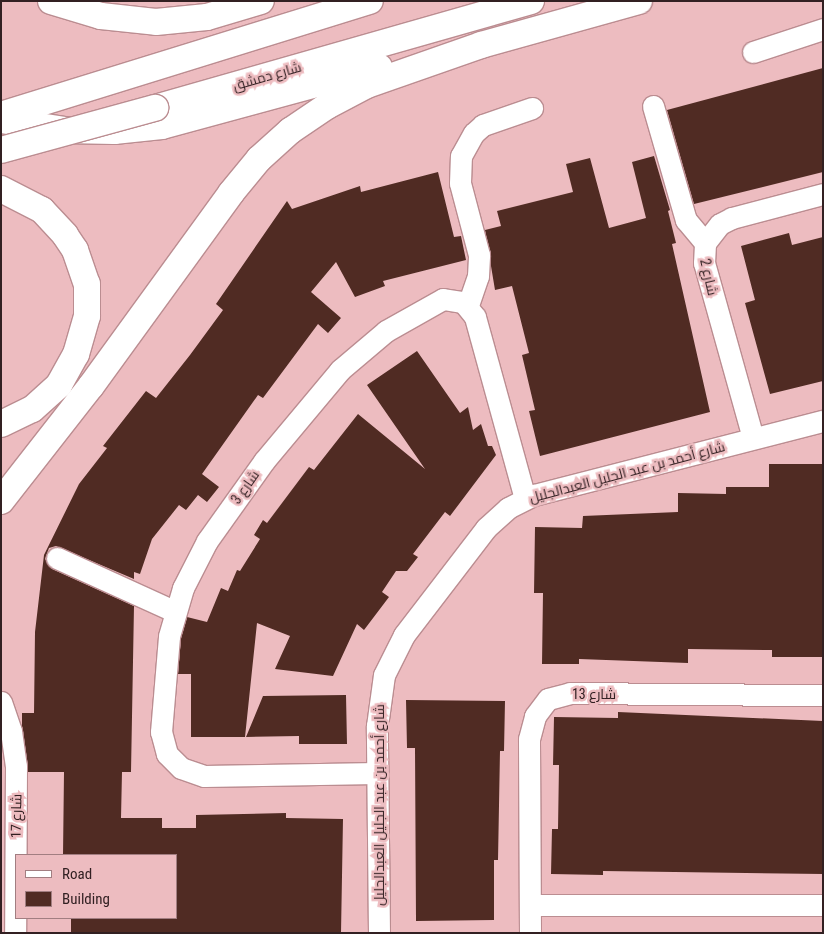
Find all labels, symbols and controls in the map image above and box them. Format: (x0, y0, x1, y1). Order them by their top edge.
street label: شارع دمشق (231, 58, 303, 94)
street label: شارع 2 (697, 257, 721, 297)
street label: شارع أحمد بن عبد الجليل العبدالجليل (527, 438, 727, 506)
street label: شارع 3 (227, 467, 263, 507)
street label: شارع 13 (572, 686, 616, 702)
street label: شارع أحمد بن عبد الجليل العبدالجليل (371, 704, 387, 906)
street label: شارع 17 (7, 794, 25, 838)
legend (15, 854, 178, 919)
text: Road (62, 865, 92, 883)
text: Building (62, 890, 110, 908)

